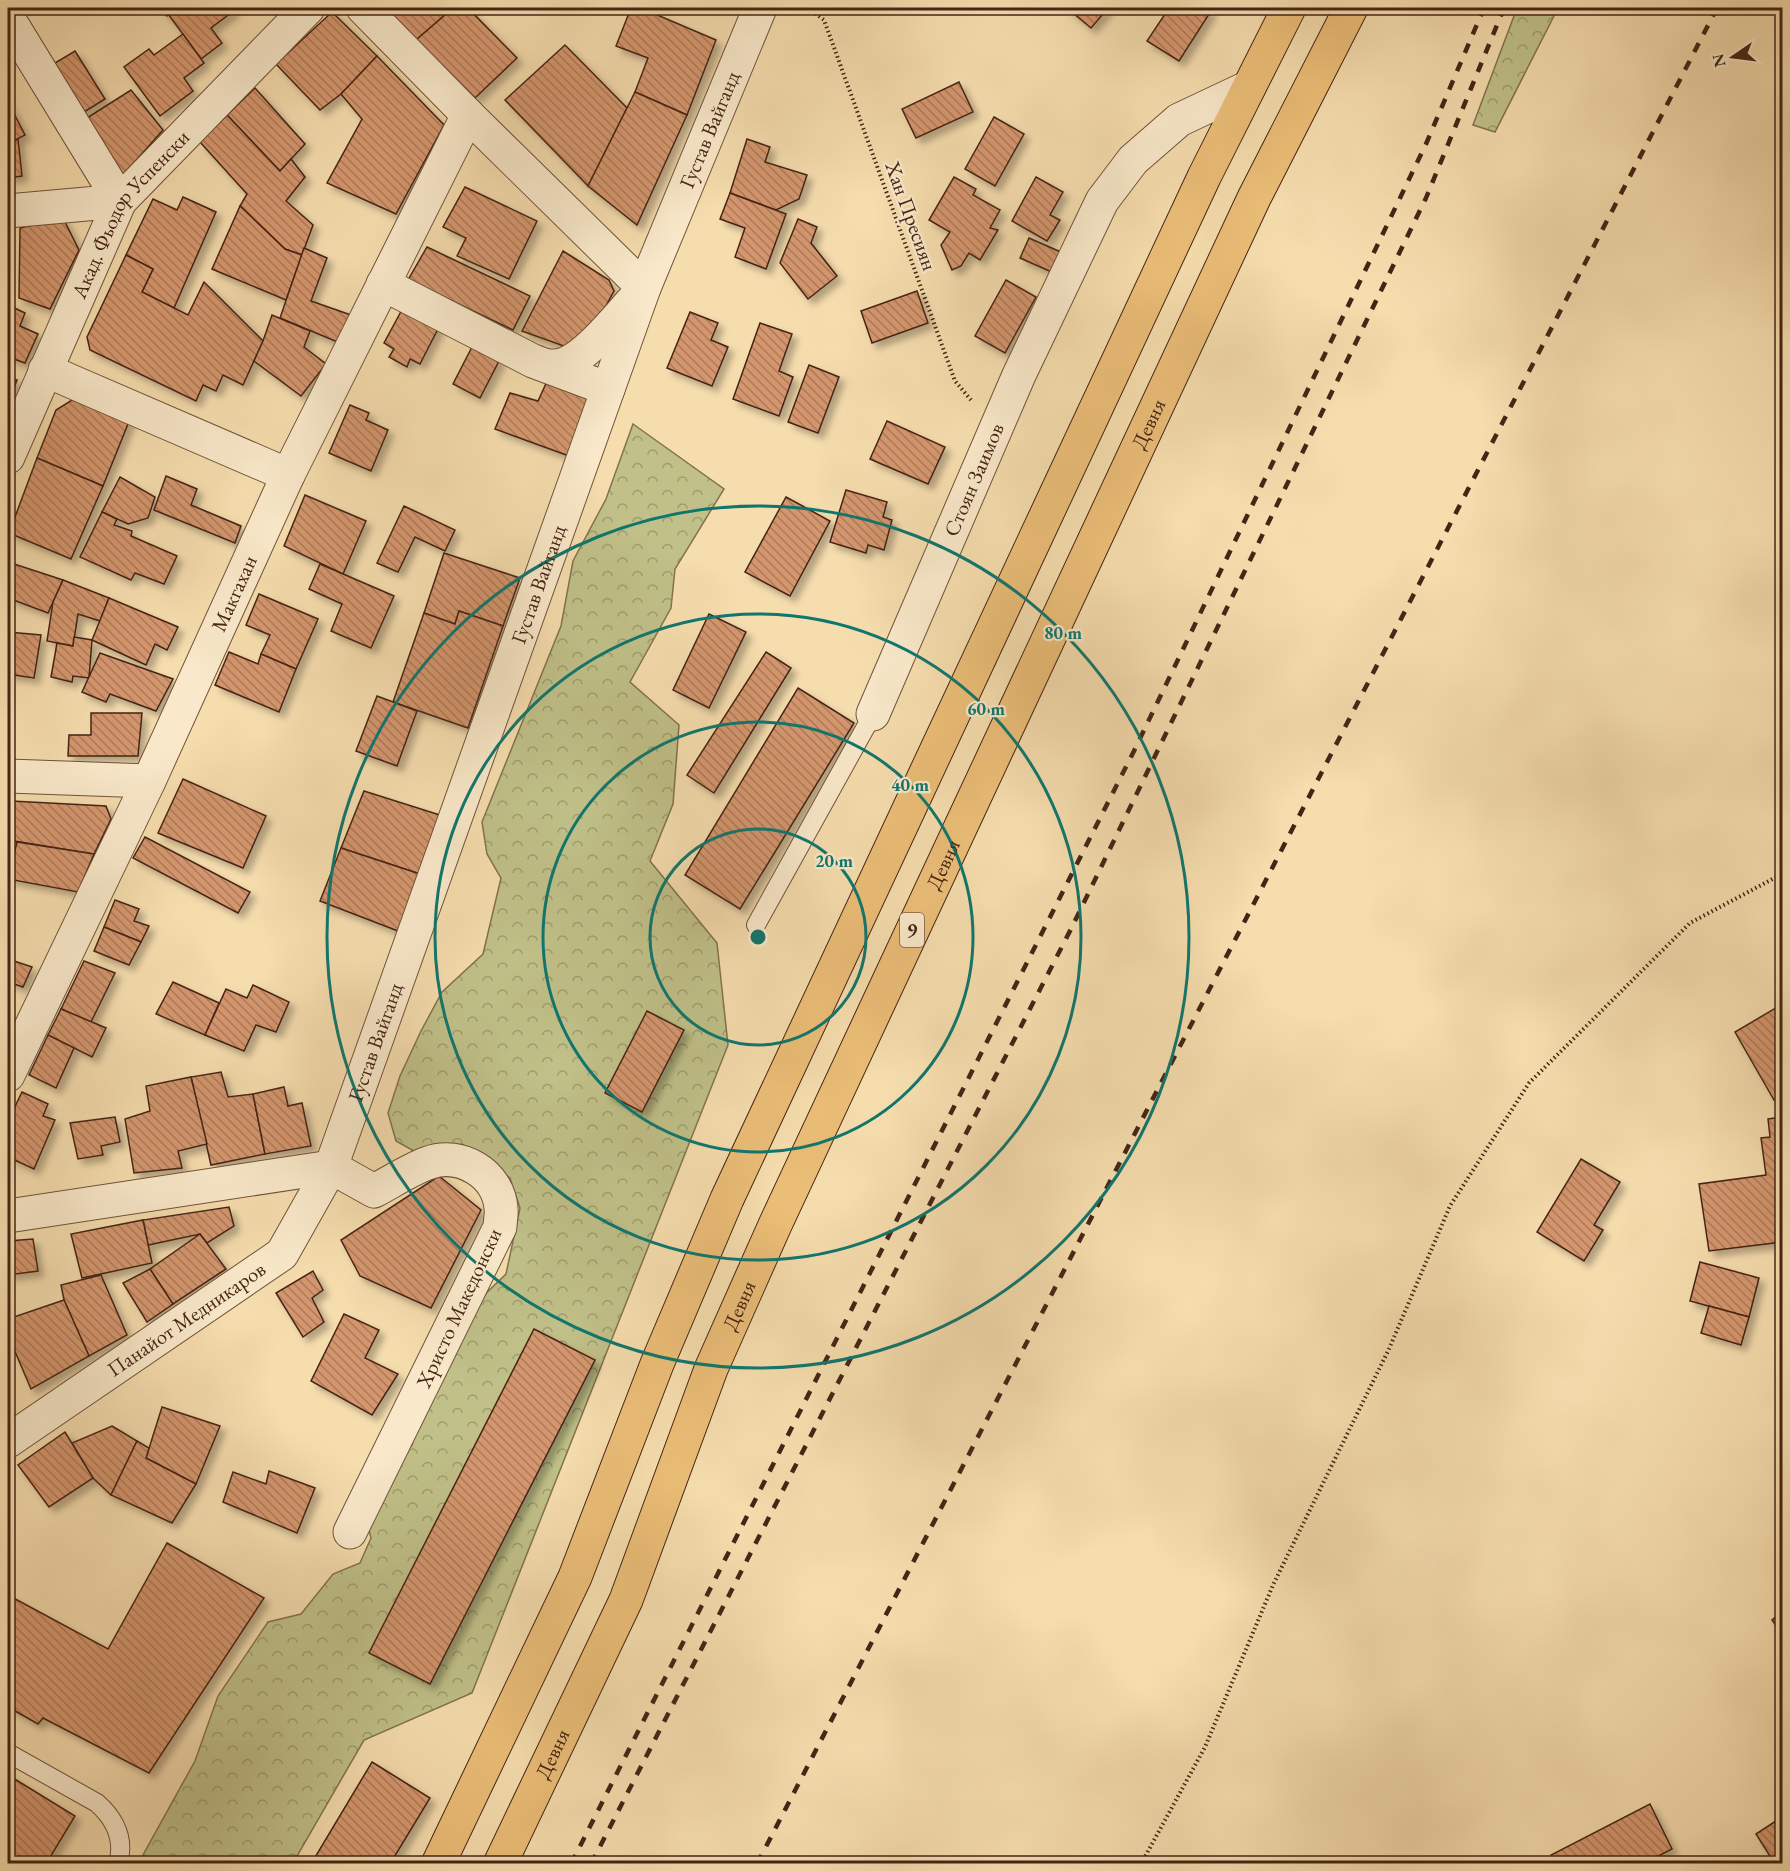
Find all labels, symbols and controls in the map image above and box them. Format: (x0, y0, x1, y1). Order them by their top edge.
north arrow (1703, 27, 1763, 87)
text: N (1707, 52, 1731, 69)
street label: Густав Вайганд (673, 67, 746, 192)
street label: Акад. Фьодор Успенски (65, 124, 195, 303)
street label: Хан Пресиян (879, 157, 944, 274)
street label: Девня (1125, 394, 1171, 453)
street label: Стоян Заимов (937, 419, 1010, 540)
street label: Густав Вайганд (504, 521, 572, 647)
street label: Макгахан (205, 551, 263, 636)
text: 80 m (1044, 621, 1082, 644)
text: 60 m (967, 697, 1005, 720)
text: 40 m (891, 773, 929, 796)
street label: Девня (919, 835, 966, 894)
text: 20 m (815, 849, 853, 872)
road number: 9 (900, 913, 924, 947)
centre of rings (748, 927, 768, 947)
street label: Густав Вайганд (341, 979, 409, 1105)
street label: Христо Македонски (409, 1223, 507, 1393)
street label: Панайот Медникаров (102, 1255, 271, 1382)
street label: Девня (716, 1276, 762, 1335)
street label: Девня (529, 1724, 576, 1783)

